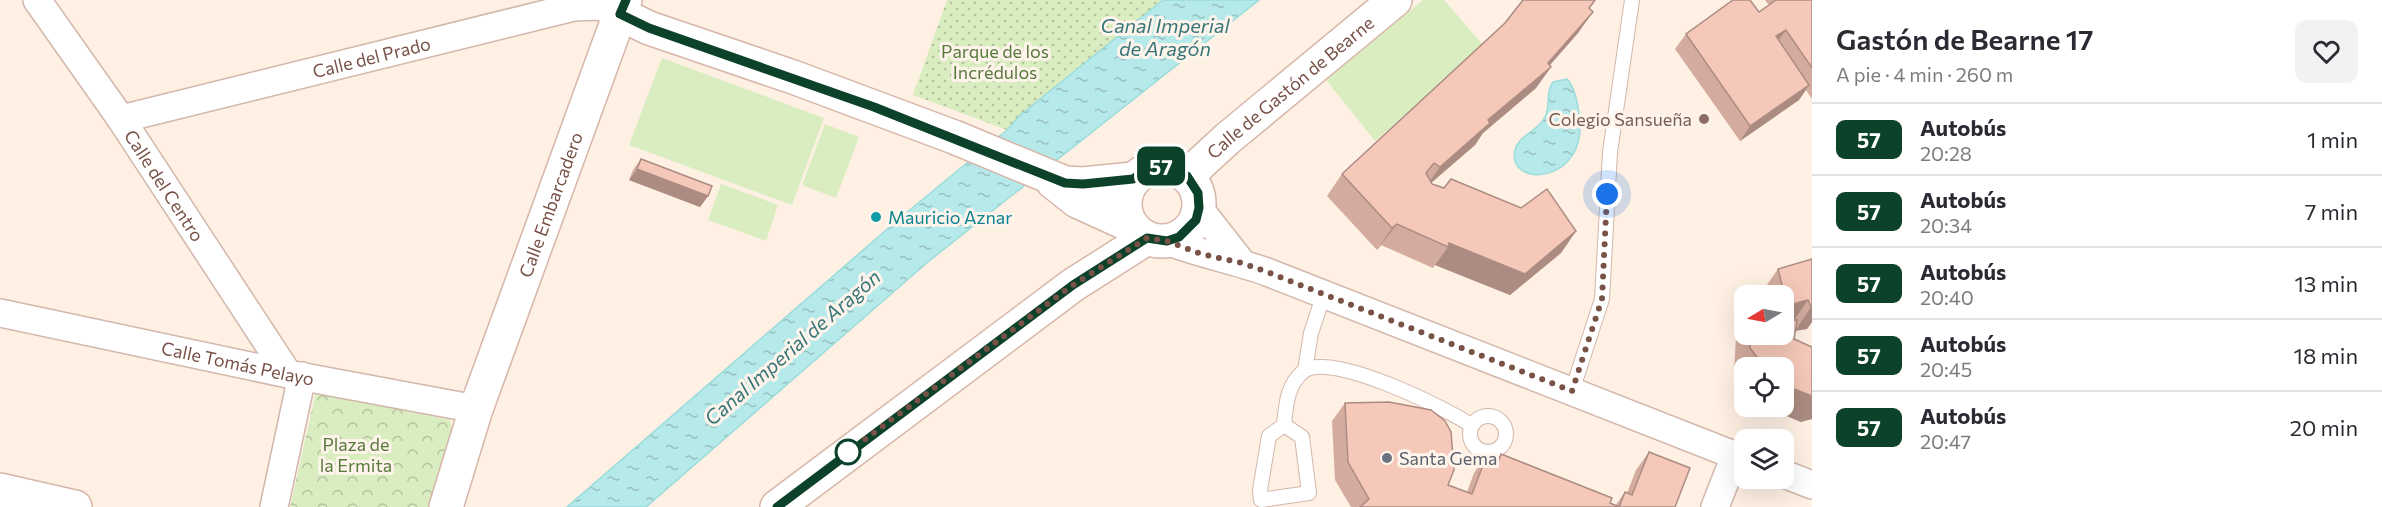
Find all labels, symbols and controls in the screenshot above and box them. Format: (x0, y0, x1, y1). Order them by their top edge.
street label: Calle de Gastón de Bearne (1202, 11, 1378, 163)
water label: Canal Imperial de Aragón (1100, 13, 1230, 60)
button: heart (2295, 20, 2358, 83)
text: Gastón de Bearne 17 (1836, 22, 2093, 56)
street label: Calle del Prado (310, 32, 433, 82)
park label: Parque de los Incrédulos (941, 40, 1049, 83)
text: A pie · 4 min · 260 m (1836, 62, 2013, 86)
place label: Colegio Sansueña (1549, 108, 1692, 130)
marker: Colegio Sansueña (1697, 112, 1711, 126)
text: Autobús (1920, 114, 2006, 141)
street label: Calle del Centro (120, 125, 209, 245)
text: 1 min (2307, 126, 2358, 153)
text: 57 (1857, 127, 1881, 152)
street label: Calle Embarcadero (514, 129, 587, 280)
text: 20:28 (1920, 141, 1972, 165)
line badge: 57 (1134, 146, 1188, 186)
text: 57 (1149, 154, 1173, 179)
your location (1592, 179, 1622, 209)
text: Autobús (1920, 186, 2006, 213)
text: 7 min (2305, 198, 2358, 225)
text: 57 (1857, 199, 1881, 224)
place label: Mauricio Aznar (888, 206, 1012, 228)
marker: Mauricio Aznar (869, 210, 883, 224)
text: 20:34 (1920, 213, 1972, 237)
text: Autobús (1920, 258, 2006, 285)
water label: Canal Imperial de Aragón (699, 264, 885, 430)
text: 13 min (2294, 270, 2358, 297)
text: 57 (1857, 271, 1881, 296)
north arrow (1734, 285, 1794, 345)
map controls (1734, 285, 1794, 489)
text: 20:40 (1920, 285, 1974, 309)
text: Autobús (1920, 330, 2006, 357)
street label: Calle Tomás Pelayo (159, 336, 316, 390)
text: 18 min (2294, 342, 2358, 369)
text: 57 (1857, 343, 1881, 368)
button: locate (1734, 357, 1794, 417)
text: 20:45 (1920, 357, 1972, 381)
text: Autobús (1920, 402, 2006, 429)
text: 20 min (2290, 414, 2358, 441)
text: 57 (1857, 415, 1881, 440)
button: layers (1734, 429, 1794, 489)
text: 20:47 (1920, 429, 1971, 453)
park label: Plaza de la Ermita (320, 433, 392, 476)
unlabelled marker (835, 439, 861, 465)
place label: Santa Gema (1399, 447, 1497, 469)
marker: Santa Gema (1380, 451, 1394, 465)

